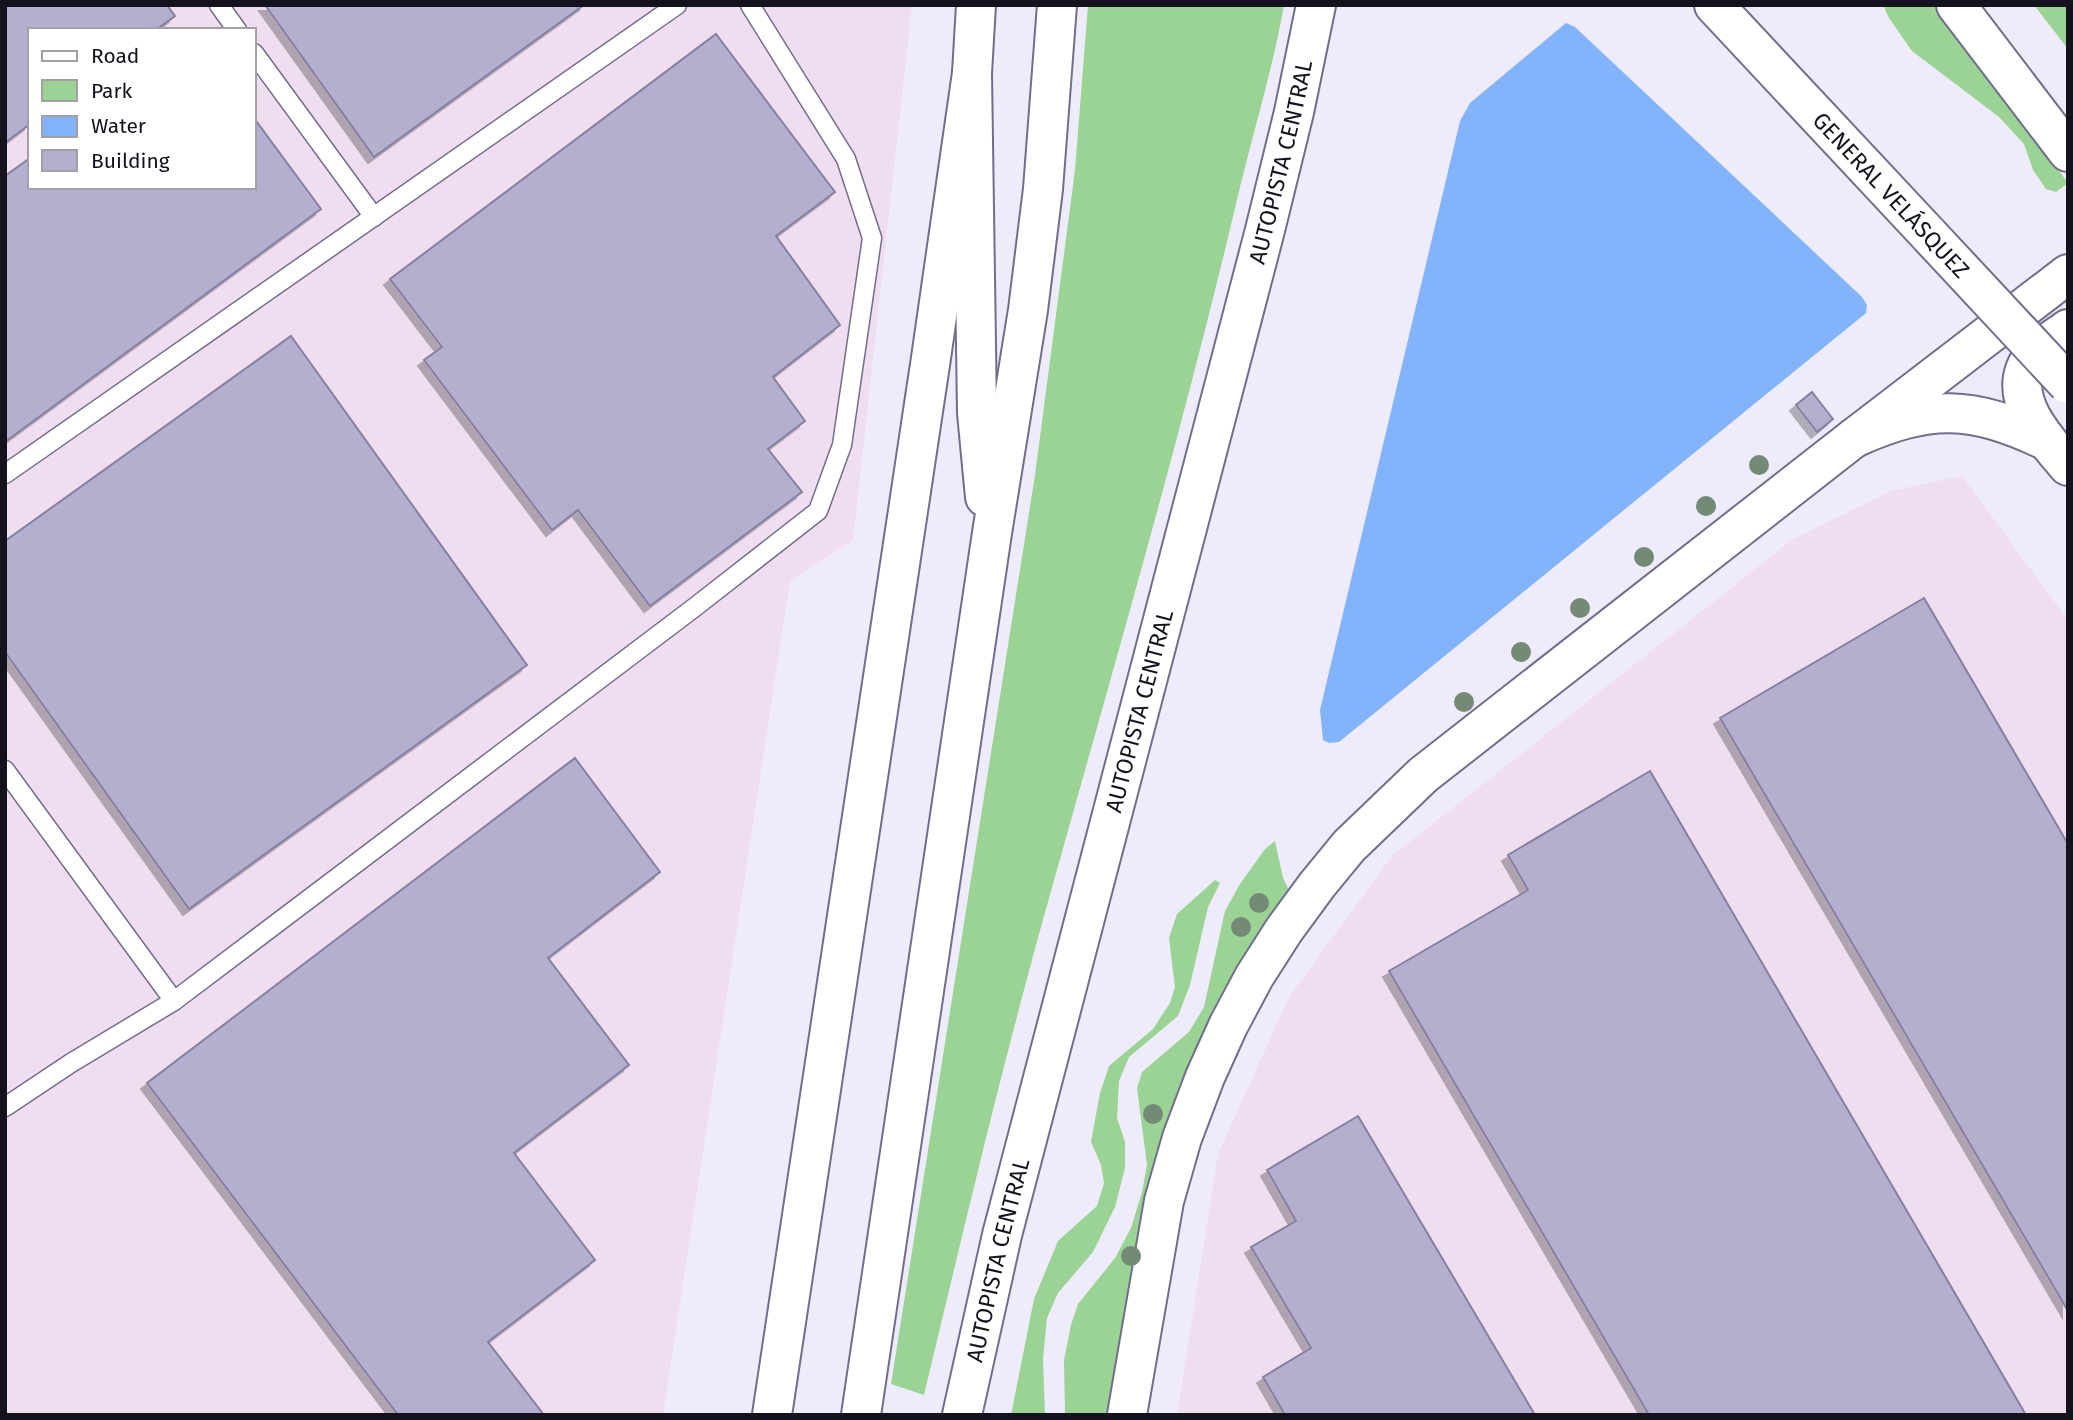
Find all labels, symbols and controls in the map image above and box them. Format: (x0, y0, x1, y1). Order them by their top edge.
legend (28, 28, 256, 189)
text: Road (91, 43, 139, 69)
street label: AUTOPISTA CENTRAL (1243, 58, 1318, 267)
text: Park (91, 78, 133, 104)
street label: GENERAL VELÁSQUEZ (1807, 105, 1976, 284)
text: Water (91, 113, 146, 139)
text: Building (91, 148, 170, 174)
street label: AUTOPISTA CENTRAL (1099, 606, 1179, 816)
street label: AUTOPISTA CENTRAL (960, 1155, 1036, 1365)

